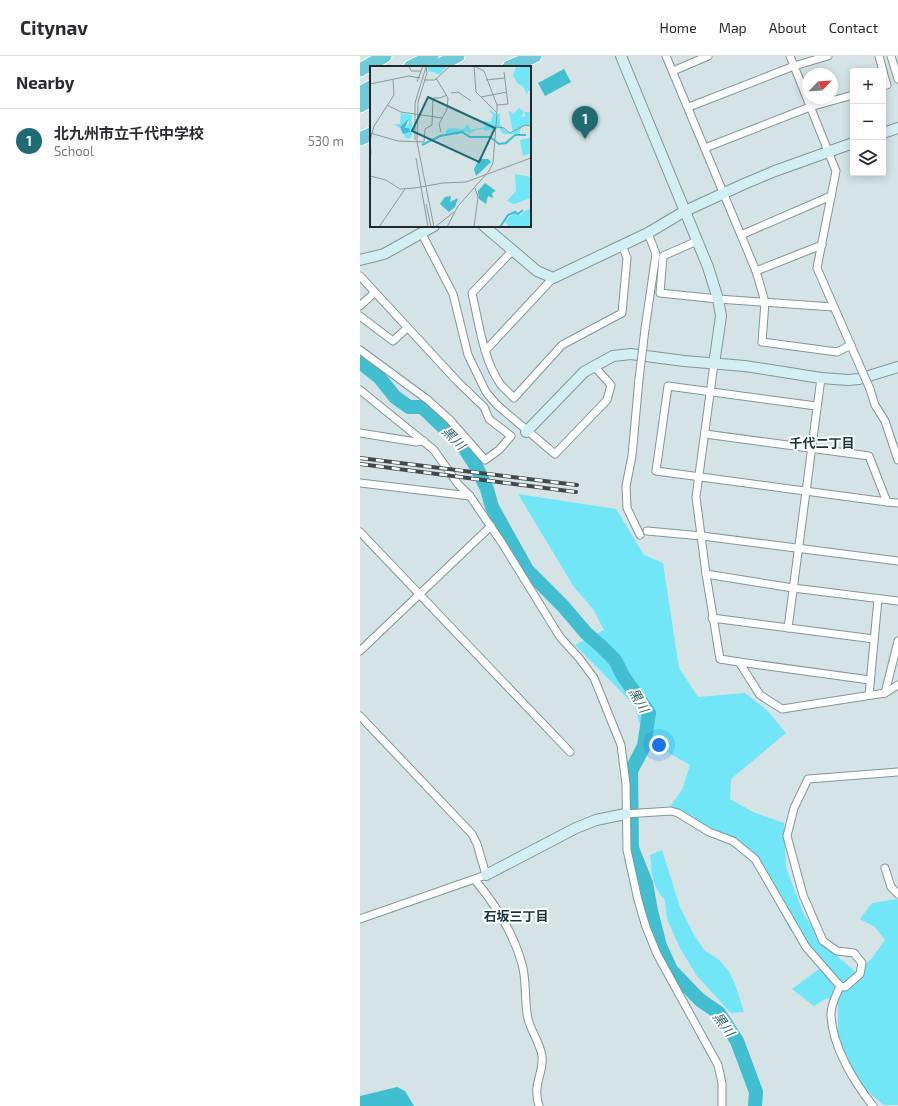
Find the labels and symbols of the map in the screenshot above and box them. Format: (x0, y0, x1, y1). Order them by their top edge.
inset map (370, 66, 531, 227)
north arrow (802, 68, 838, 104)
pin: 1 (572, 106, 598, 139)
water label: 黒川 (439, 423, 470, 454)
district label: 千代二丁目 (789, 435, 855, 451)
water label: 黒川 (626, 685, 653, 717)
your location (649, 735, 669, 755)
district label: 石坂三丁目 (483, 908, 549, 924)
water label: 黒川 (710, 1009, 739, 1041)

